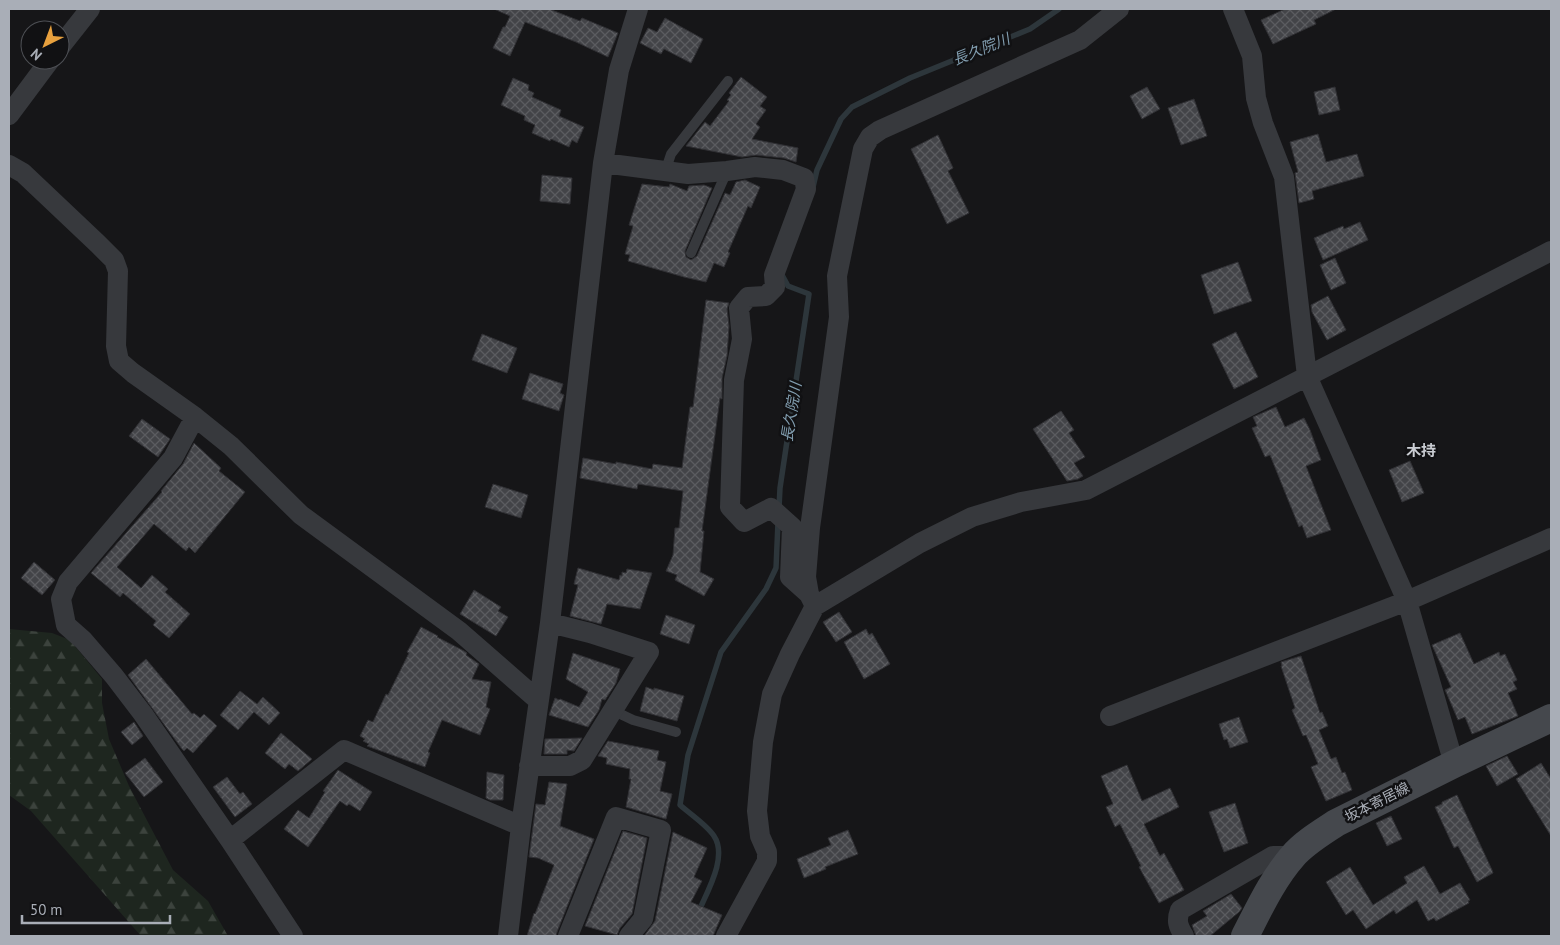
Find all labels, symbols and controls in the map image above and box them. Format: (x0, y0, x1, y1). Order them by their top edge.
north arrow (20, 20, 70, 70)
water label: 長久院川 (950, 28, 1014, 69)
text: N (27, 45, 46, 64)
water label: 長久院川 (777, 379, 805, 443)
district label: 木持 (1406, 441, 1436, 460)
street label: 坂本寄居線 (1342, 778, 1412, 826)
scale bar (22, 892, 170, 924)
text: 50 m (30, 900, 63, 919)

